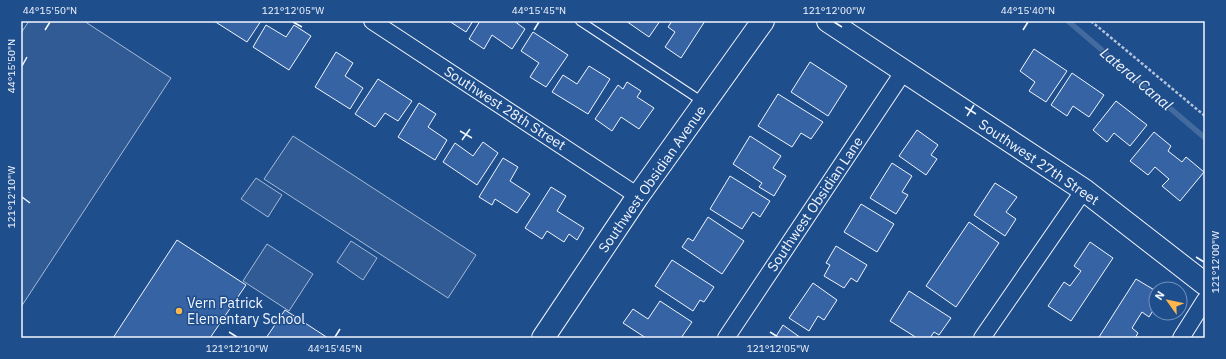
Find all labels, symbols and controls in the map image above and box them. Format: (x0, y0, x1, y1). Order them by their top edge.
text: 44°15'50"N (23, 4, 77, 17)
text: 121°12'05"W (262, 4, 324, 17)
text: 44°15'45"N (512, 4, 566, 17)
text: 121°12'00"W (803, 4, 865, 17)
text: 44°15'40"N (1001, 4, 1055, 17)
text: 44°15'50"N (5, 39, 18, 93)
water label: Lateral Canal (1096, 43, 1176, 114)
street label: Southwest 28th Street (441, 62, 569, 154)
street label: Southwest Obsidian Avenue (594, 102, 710, 256)
street label: Southwest 27th Street (975, 115, 1103, 209)
street label: Southwest Obsidian Lane (763, 133, 867, 275)
text: 121°12'10"W (5, 166, 18, 228)
text: 121°12'00"W (1209, 231, 1222, 293)
north arrow (1148, 281, 1188, 321)
text: N (1152, 288, 1168, 303)
place label: Vern Patrick Elementary School (187, 294, 305, 328)
marker: Vern Patrick Elementary School (174, 306, 184, 316)
text: 121°12'10"W (206, 342, 268, 355)
text: 44°15'45"N (308, 342, 362, 355)
text: 121°12'05"W (747, 342, 809, 355)

